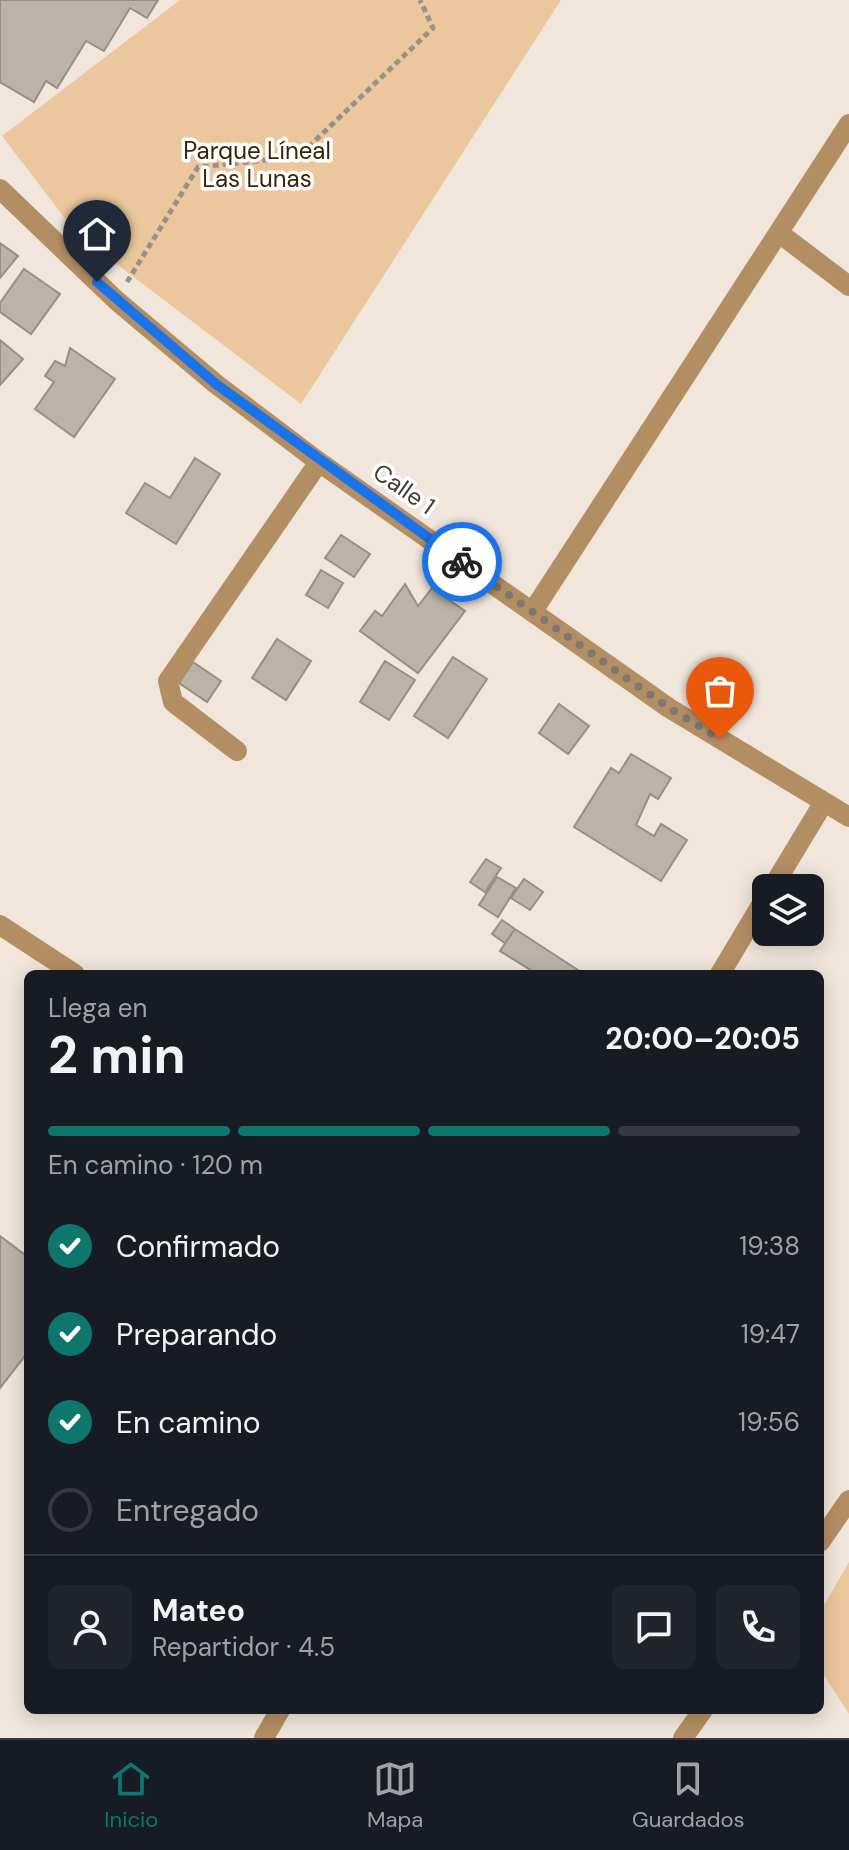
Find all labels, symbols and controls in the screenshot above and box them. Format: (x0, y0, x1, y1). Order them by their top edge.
park label: Parque Líneal Las Lunas (183, 135, 331, 194)
pin (63, 200, 131, 282)
icon: home (75, 212, 119, 256)
street label: Calle 1 (367, 456, 441, 521)
courier (422, 522, 502, 602)
icon: bike (440, 540, 484, 584)
pin (686, 657, 754, 739)
icon: bag (698, 669, 742, 713)
map controls (752, 874, 824, 946)
button: layers (752, 874, 824, 946)
text: Llega en (48, 991, 147, 1025)
text: 20:00–20:05 (605, 1019, 800, 1058)
text: 2 min (48, 1021, 186, 1089)
text: En camino · 120 m (48, 1148, 263, 1182)
icon: check (48, 1224, 92, 1268)
text: Confirmado (116, 1227, 280, 1266)
text: 19:38 (739, 1229, 800, 1263)
icon: check (48, 1312, 92, 1356)
text: Preparando (116, 1315, 277, 1354)
text: 19:47 (741, 1317, 800, 1351)
icon: check (48, 1400, 92, 1444)
text: En camino (116, 1403, 261, 1442)
text: 19:56 (738, 1405, 800, 1439)
text: Entregado (116, 1491, 259, 1530)
button: person (48, 1585, 132, 1669)
button: chat (612, 1585, 696, 1669)
button: phone (716, 1585, 800, 1669)
text: Mateo (152, 1591, 245, 1630)
text: Repartidor · 4.5 (152, 1630, 335, 1664)
tab: Inicio (104, 1757, 158, 1834)
tab: Mapa (367, 1757, 423, 1834)
tab: Guardados (632, 1757, 745, 1834)

